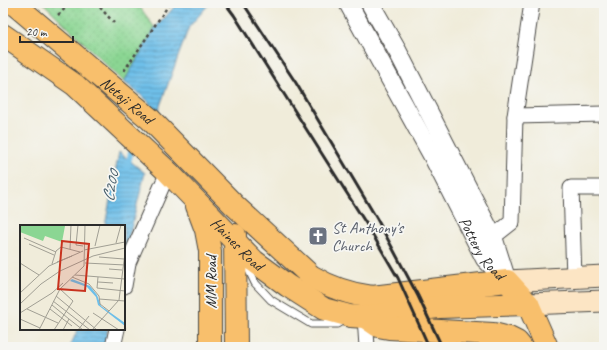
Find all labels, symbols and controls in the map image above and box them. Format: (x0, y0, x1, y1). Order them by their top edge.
scale bar (20, 18, 73, 44)
text: 20 m (26, 24, 48, 40)
street label: Netaji Road (96, 73, 160, 131)
water label: C200 (97, 166, 124, 203)
street label: Haines Road (206, 213, 270, 277)
street label: Pottery Road (454, 214, 511, 286)
place label: St Anthony's Church (332, 218, 404, 256)
inset map (20, 225, 125, 330)
church icon: St Anthony's Church (307, 225, 329, 247)
street label: MM Road (201, 253, 221, 309)

